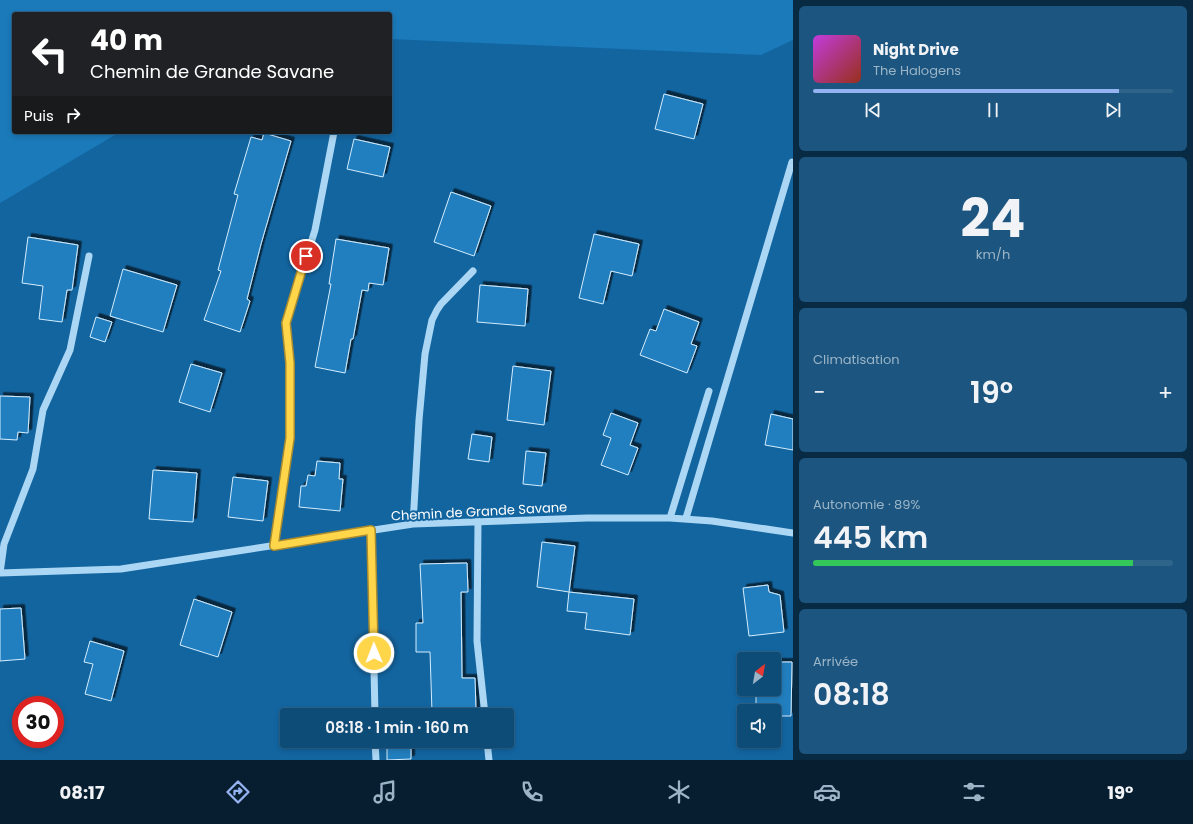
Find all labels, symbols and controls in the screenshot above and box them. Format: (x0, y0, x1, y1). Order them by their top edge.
text: 40 m (90, 21, 163, 60)
icon: left (24, 28, 76, 80)
text: Night Drive (873, 39, 959, 60)
text: Chemin de Grande Savane (90, 59, 334, 84)
text: The Halogens (873, 61, 961, 80)
icon: previous (862, 99, 884, 121)
icon: pause (982, 99, 1004, 121)
icon: next (1102, 99, 1124, 121)
icon: right (62, 104, 84, 126)
text: Puis (24, 105, 54, 126)
text: 24 (961, 182, 1025, 255)
pin (289, 239, 323, 273)
icon: arrive (295, 245, 317, 267)
text: km/h (976, 245, 1010, 264)
text: Climatisation (813, 350, 900, 369)
text: 19° (970, 371, 1013, 414)
text: − (813, 377, 825, 408)
text: + (1158, 377, 1173, 408)
text: Autonomie · 89% (813, 495, 920, 514)
street label: Chemin de Grande Savane (390, 497, 568, 526)
text: 445 km (813, 516, 928, 559)
position arrow (353, 632, 395, 674)
north arrow (737, 652, 781, 696)
map controls (737, 652, 781, 748)
text: Arrivée (813, 652, 858, 671)
text: 08:18 (813, 673, 890, 716)
speed limit sign: 30 (12, 696, 64, 748)
button: sound (737, 704, 781, 748)
text: 08:18 · 1 min · 160 m (325, 717, 469, 738)
icon: directions (224, 778, 252, 806)
icon: music (371, 778, 399, 806)
icon: phone (518, 778, 546, 806)
icon: climate (665, 778, 693, 806)
icon: car (813, 778, 841, 806)
icon: filters (960, 778, 988, 806)
text: 08:17 (60, 780, 105, 805)
text: 19° (1107, 780, 1133, 805)

